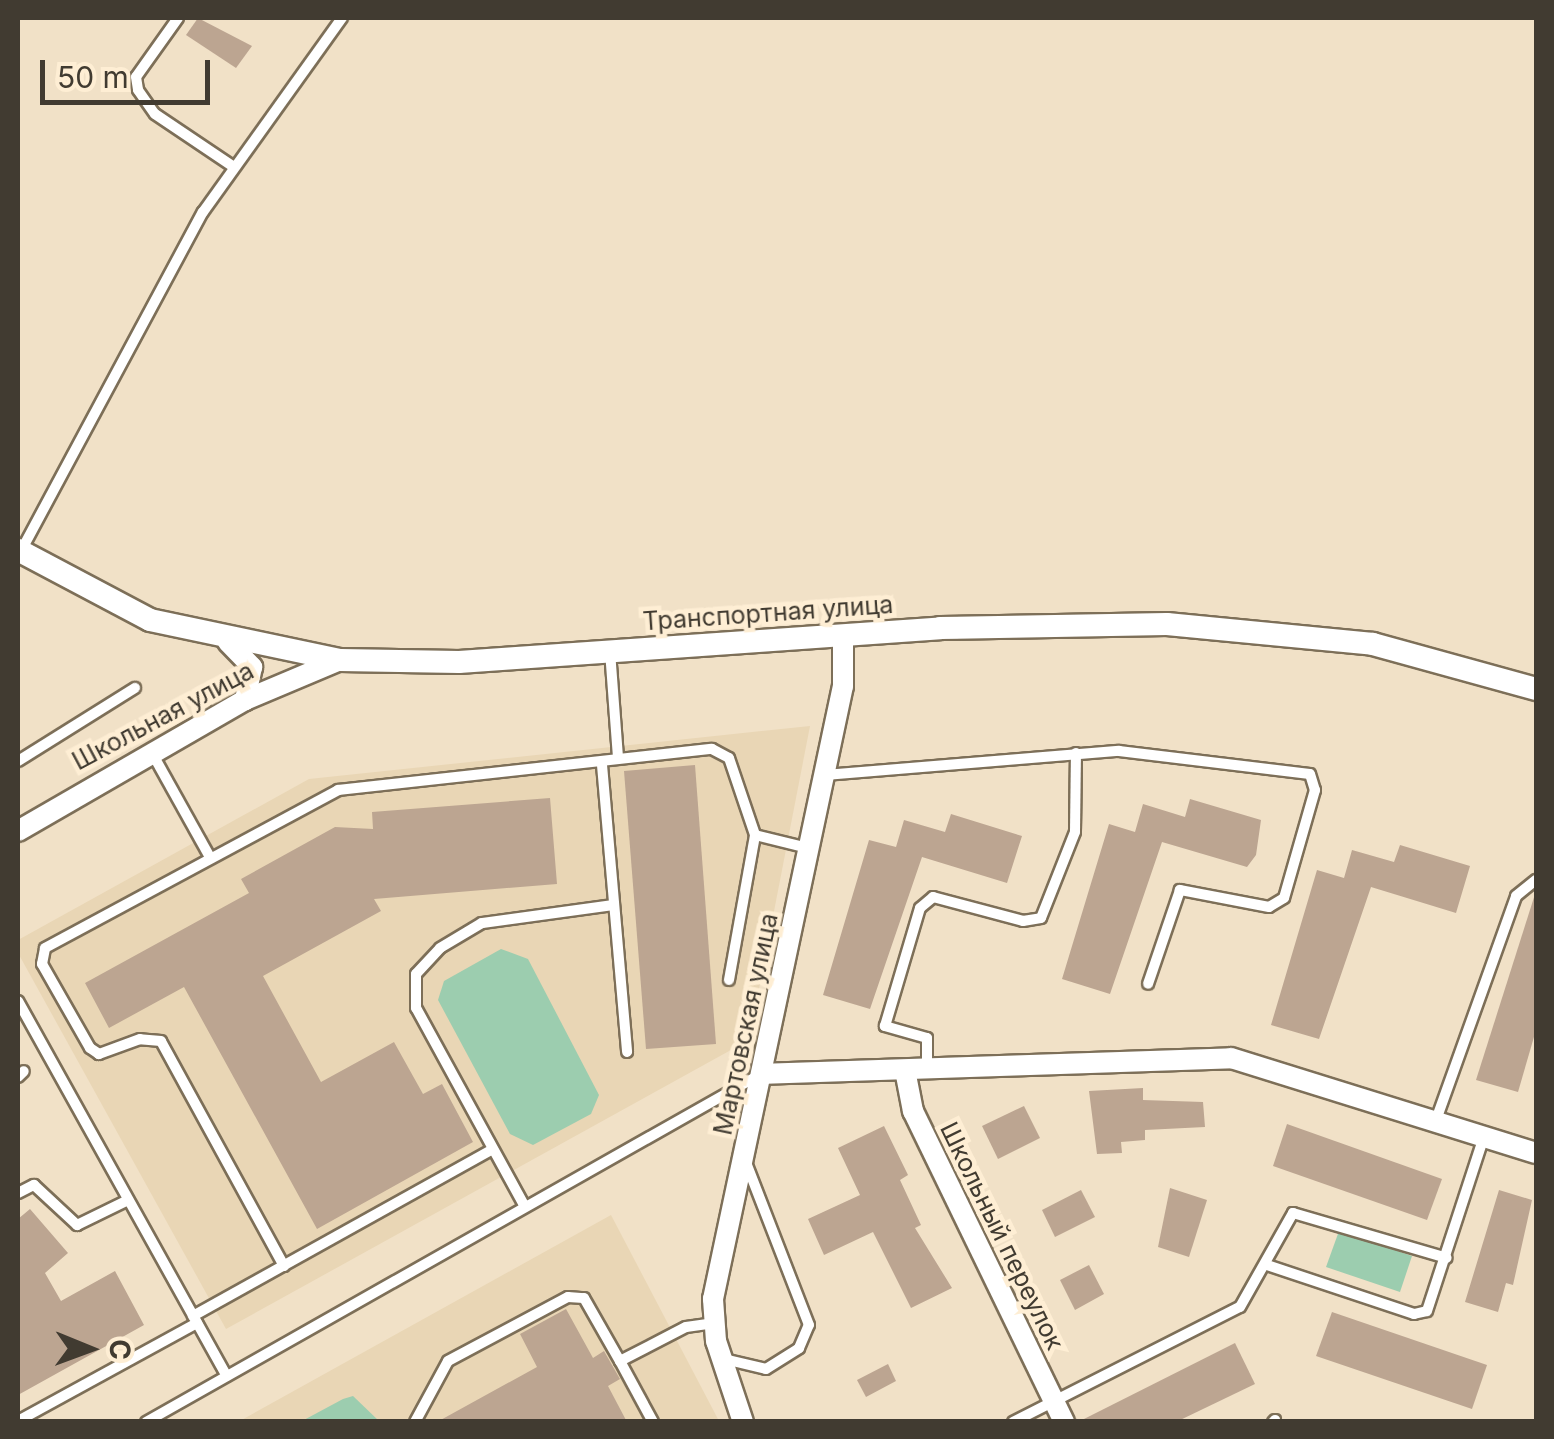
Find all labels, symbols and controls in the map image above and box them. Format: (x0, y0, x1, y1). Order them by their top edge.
scale bar (45, 40, 215, 102)
text: 50 m (57, 59, 129, 95)
street label: Транспортная улица (642, 589, 894, 637)
street label: Школьная улица (67, 656, 259, 776)
street label: Мартовская улица (708, 910, 784, 1138)
street label: Школьный переулок (934, 1117, 1070, 1355)
north arrow (40, 1299, 140, 1399)
text: С (103, 1339, 137, 1360)

